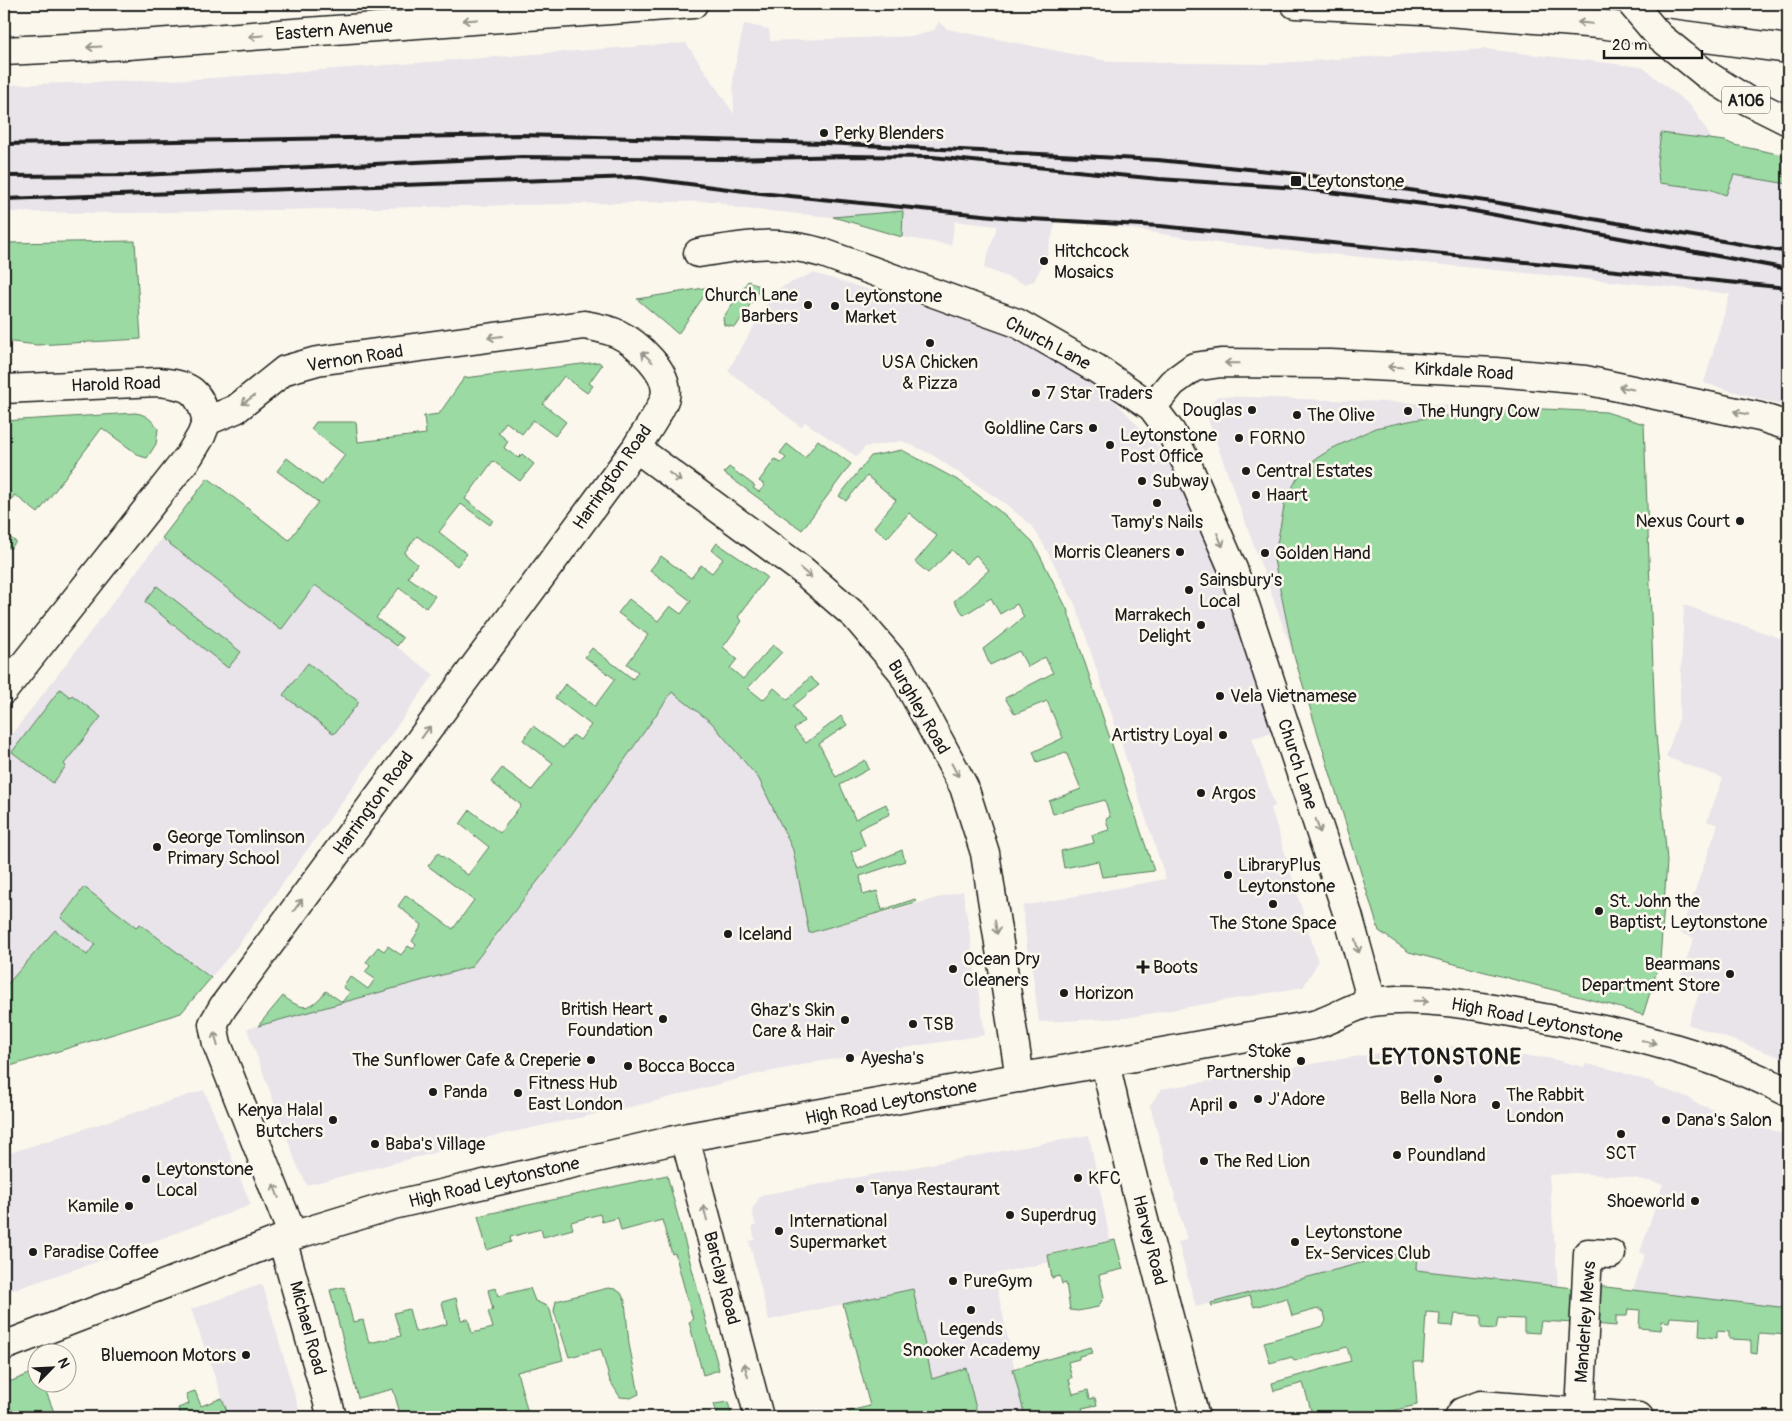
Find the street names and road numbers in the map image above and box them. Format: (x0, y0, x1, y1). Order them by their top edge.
street label: Eastern Avenue (274, 15, 394, 46)
road number: A106 (1722, 86, 1770, 114)
street label: Church Lane (1001, 311, 1095, 376)
street label: Vernon Road (305, 340, 405, 377)
street label: Kirkdale Road (1414, 357, 1514, 386)
street label: Harold Road (71, 371, 161, 398)
street label: Harrington Road (568, 420, 657, 534)
street label: Burghley Road (882, 656, 955, 759)
street label: Church Lane (1272, 716, 1323, 812)
street label: Harrington Road (328, 747, 419, 860)
street label: High Road Leytonstone (1449, 993, 1625, 1048)
street label: High Road Leytonstone (803, 1075, 979, 1130)
street label: High Road Leytonstone (407, 1152, 582, 1213)
street label: Harvey Road (1127, 1193, 1172, 1288)
street label: Barclay Road (698, 1229, 745, 1327)
street label: Manderley Mews (1570, 1260, 1601, 1384)
street label: Michael Road (284, 1279, 331, 1378)

